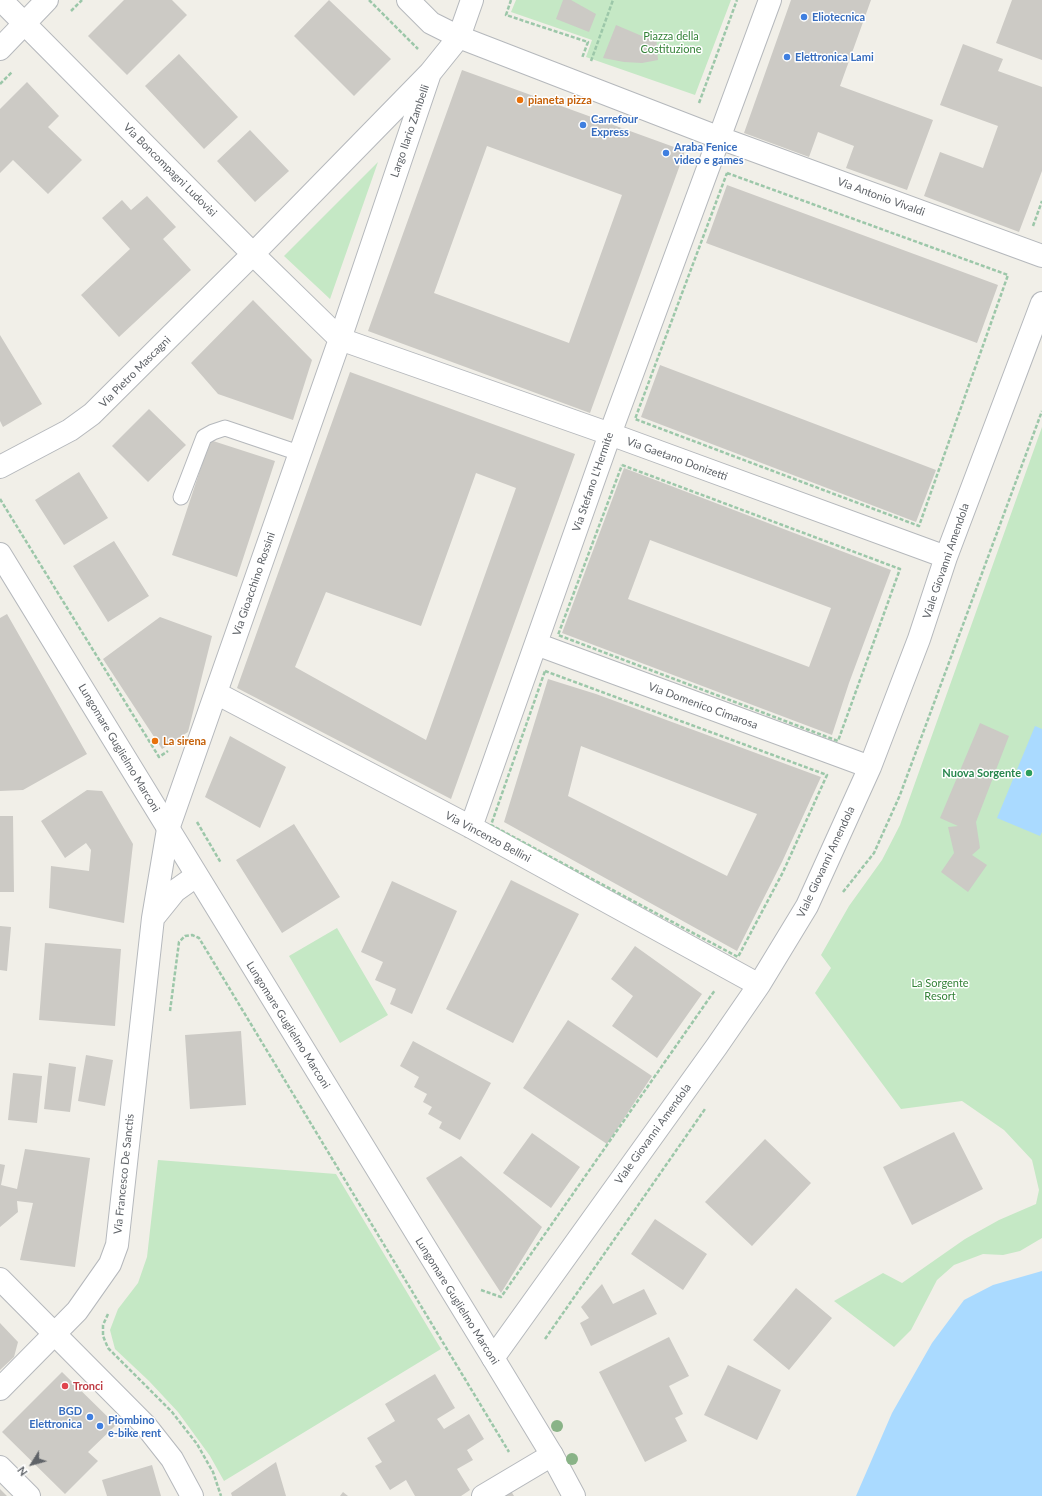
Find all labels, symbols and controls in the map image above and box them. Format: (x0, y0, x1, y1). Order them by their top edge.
place label: Eliotecnica (812, 10, 865, 24)
marker: Eliotecnica (799, 12, 809, 22)
park label: Piazza della Costituzione (641, 29, 701, 55)
place label: Elettronica Lami (795, 50, 874, 64)
marker: Elettronica Lami (782, 52, 792, 62)
street label: Largo Ilario Zambelli (388, 83, 432, 179)
place label: pianeta pizza (528, 93, 592, 107)
marker: pianeta pizza (515, 95, 525, 105)
place label: Carrefour Express (591, 112, 638, 138)
marker: Carrefour Express (578, 120, 588, 130)
street label: Via Boncompagni Ludovisi (121, 121, 219, 219)
place label: Araba Fenice video e games (674, 140, 744, 166)
marker: Araba Fenice video e games (661, 148, 671, 158)
street label: Via Antonio Vivaldi (835, 175, 927, 219)
street label: Via Pietro Mascagni (97, 334, 173, 410)
street label: Via Stefano L'Hermite (570, 430, 616, 534)
street label: Via Gaetano Donizetti (625, 435, 729, 483)
street label: Viale Giovanni Amendola (920, 502, 972, 620)
street label: Via Gioacchino Rossini (230, 530, 278, 638)
street label: Via Domenico Cimarosa (646, 680, 760, 732)
street label: Lungomare Guglielmo Marconi (75, 681, 163, 815)
place label: La sirena (163, 734, 206, 748)
marker: La sirena (150, 736, 160, 746)
place label: Nuova Sorgente (942, 766, 1021, 780)
marker: Nuova Sorgente (1024, 768, 1034, 778)
street label: Viale Giovanni Amendola (794, 804, 858, 920)
street label: Via Vincenzo Bellini (443, 809, 533, 865)
street label: Lungomare Guglielmo Marconi (243, 959, 333, 1091)
park label: La Sorgente Resort (911, 976, 969, 1002)
street label: Viale Giovanni Amendola (612, 1081, 694, 1187)
street label: Via Francesco De Sanctis (111, 1113, 137, 1235)
street label: Lungomare Guglielmo Marconi (412, 1235, 502, 1367)
place label: Tronci (73, 1379, 103, 1393)
marker: Tronci (60, 1381, 70, 1391)
place label: BGD Elettronica (29, 1404, 82, 1430)
marker: BGD Elettronica (85, 1412, 95, 1422)
place label: Piombino e-bike rent (108, 1413, 161, 1439)
marker: Piombino e-bike rent (95, 1421, 105, 1431)
north arrow (12, 1444, 52, 1484)
text: N (14, 1464, 30, 1479)

